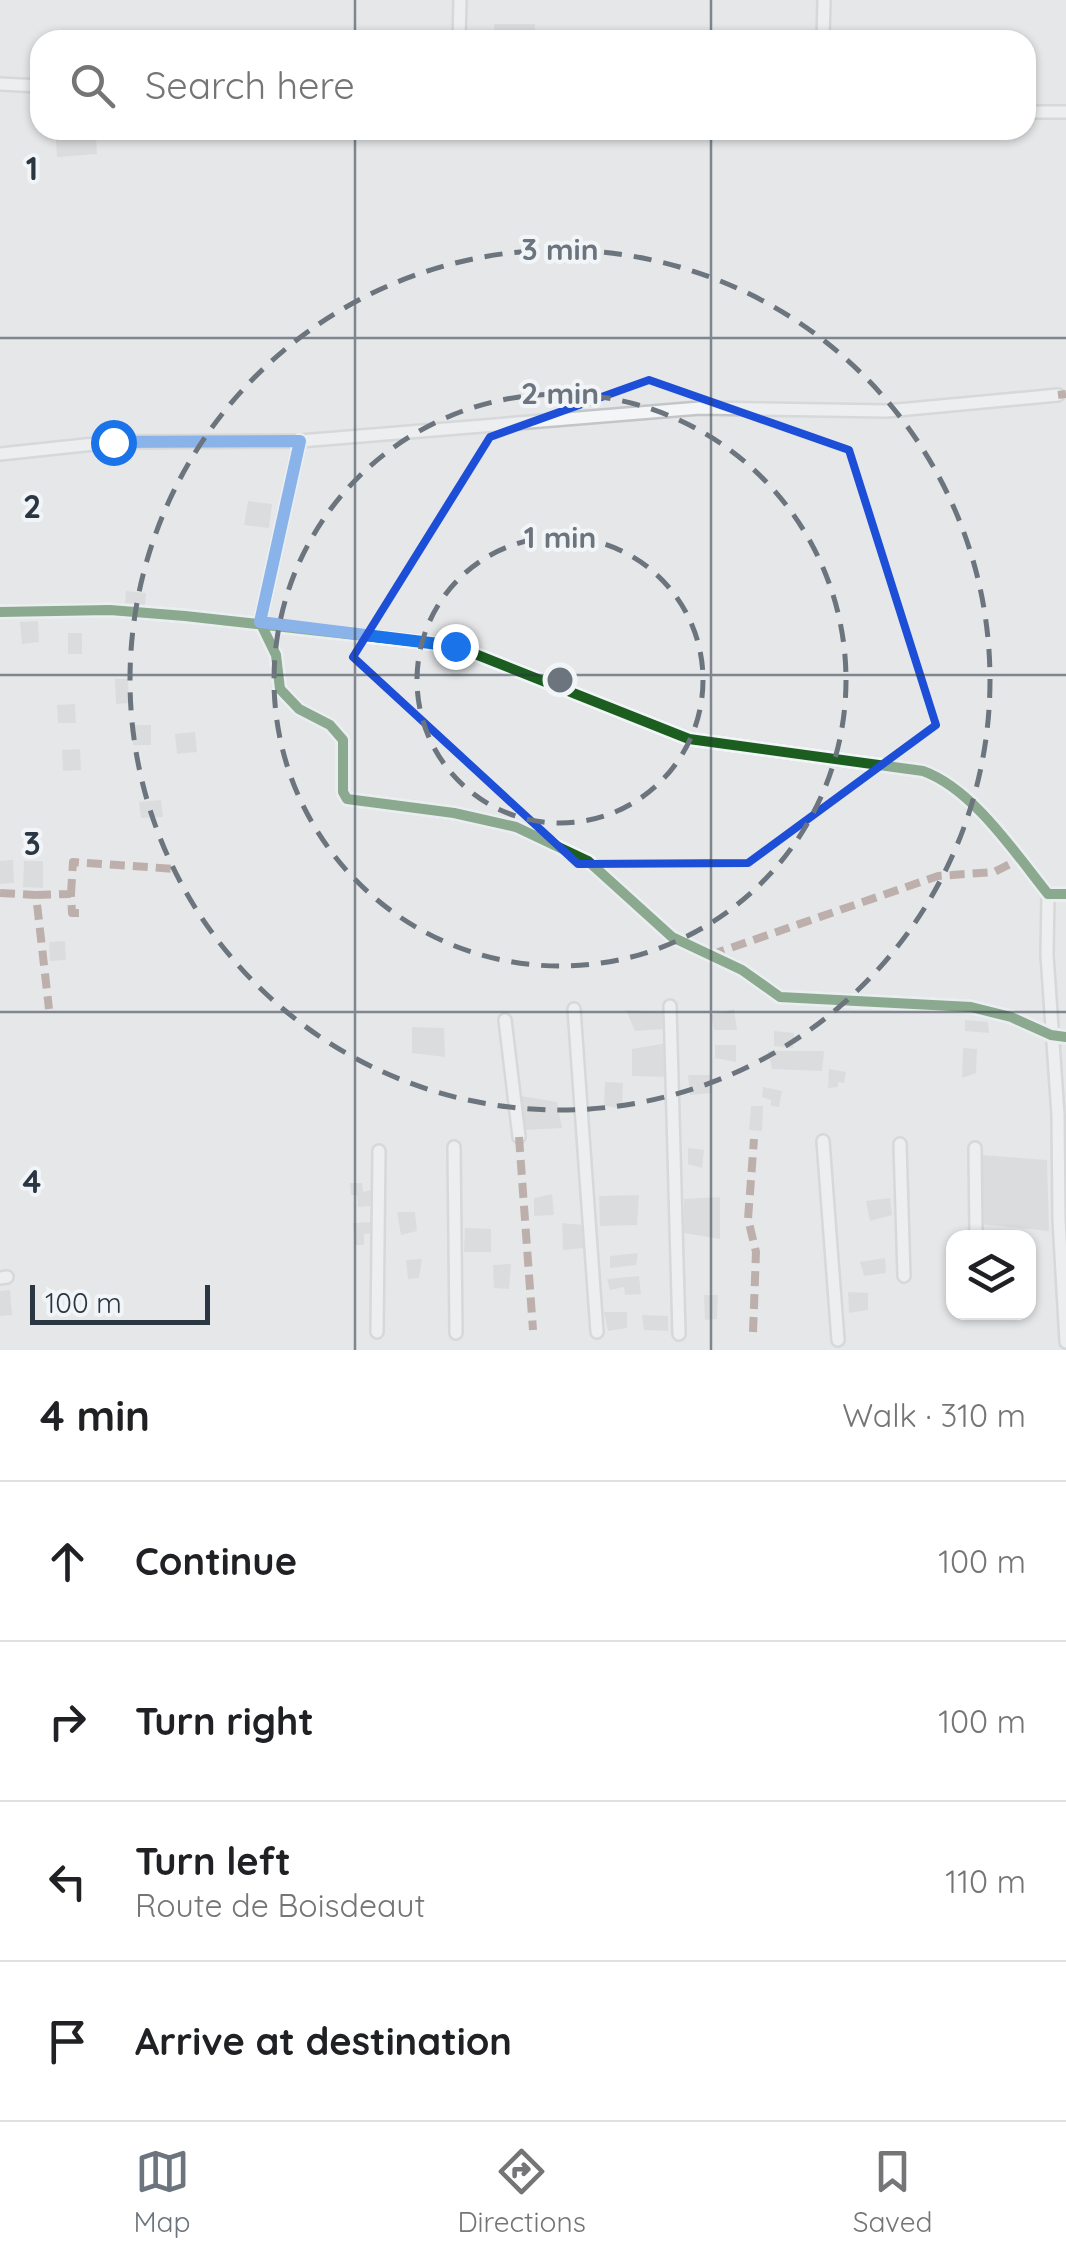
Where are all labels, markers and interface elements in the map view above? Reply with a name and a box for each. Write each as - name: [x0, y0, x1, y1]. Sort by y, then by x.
- search box: [30, 30, 1036, 140]
- icon: search: [65, 58, 120, 113]
- text: Search here: [145, 61, 355, 109]
- text: 1: [26, 148, 38, 188]
- text: 3 min: [521, 230, 599, 268]
- text: 2 min: [521, 374, 599, 412]
- route start: [91, 420, 137, 466]
- text: 2: [23, 486, 41, 526]
- text: 1 min: [524, 518, 596, 556]
- route end: [433, 624, 479, 670]
- centre of rings: [542, 662, 578, 698]
- text: 3: [23, 823, 41, 863]
- text: 4: [23, 1161, 42, 1201]
- map controls: [946, 1230, 1036, 1320]
- button: layers: [946, 1230, 1036, 1320]
- scale bar: [30, 1280, 210, 1324]
- text: 100 m: [45, 1285, 122, 1320]
- text: 4 min: [40, 1389, 150, 1442]
- text: Walk · 310 m: [842, 1395, 1026, 1435]
- icon: ahead: [40, 1534, 95, 1589]
- text: Continue: [135, 1537, 297, 1585]
- text: 100 m: [938, 1541, 1026, 1581]
- icon: right: [40, 1694, 95, 1749]
- text: Turn right: [135, 1697, 314, 1745]
- text: 100 m: [938, 1701, 1026, 1741]
- text: Turn left: [135, 1837, 291, 1885]
- icon: left: [40, 1854, 95, 1909]
- text: 110 m: [945, 1861, 1026, 1901]
- text: Route de Boisdeaut: [135, 1885, 425, 1925]
- icon: arrive: [40, 2014, 95, 2069]
- text: Arrive at destination: [135, 2017, 512, 2065]
- tab: Map: [133, 2144, 191, 2239]
- tab: Directions: [457, 2144, 586, 2239]
- tab: Saved: [853, 2144, 933, 2239]

